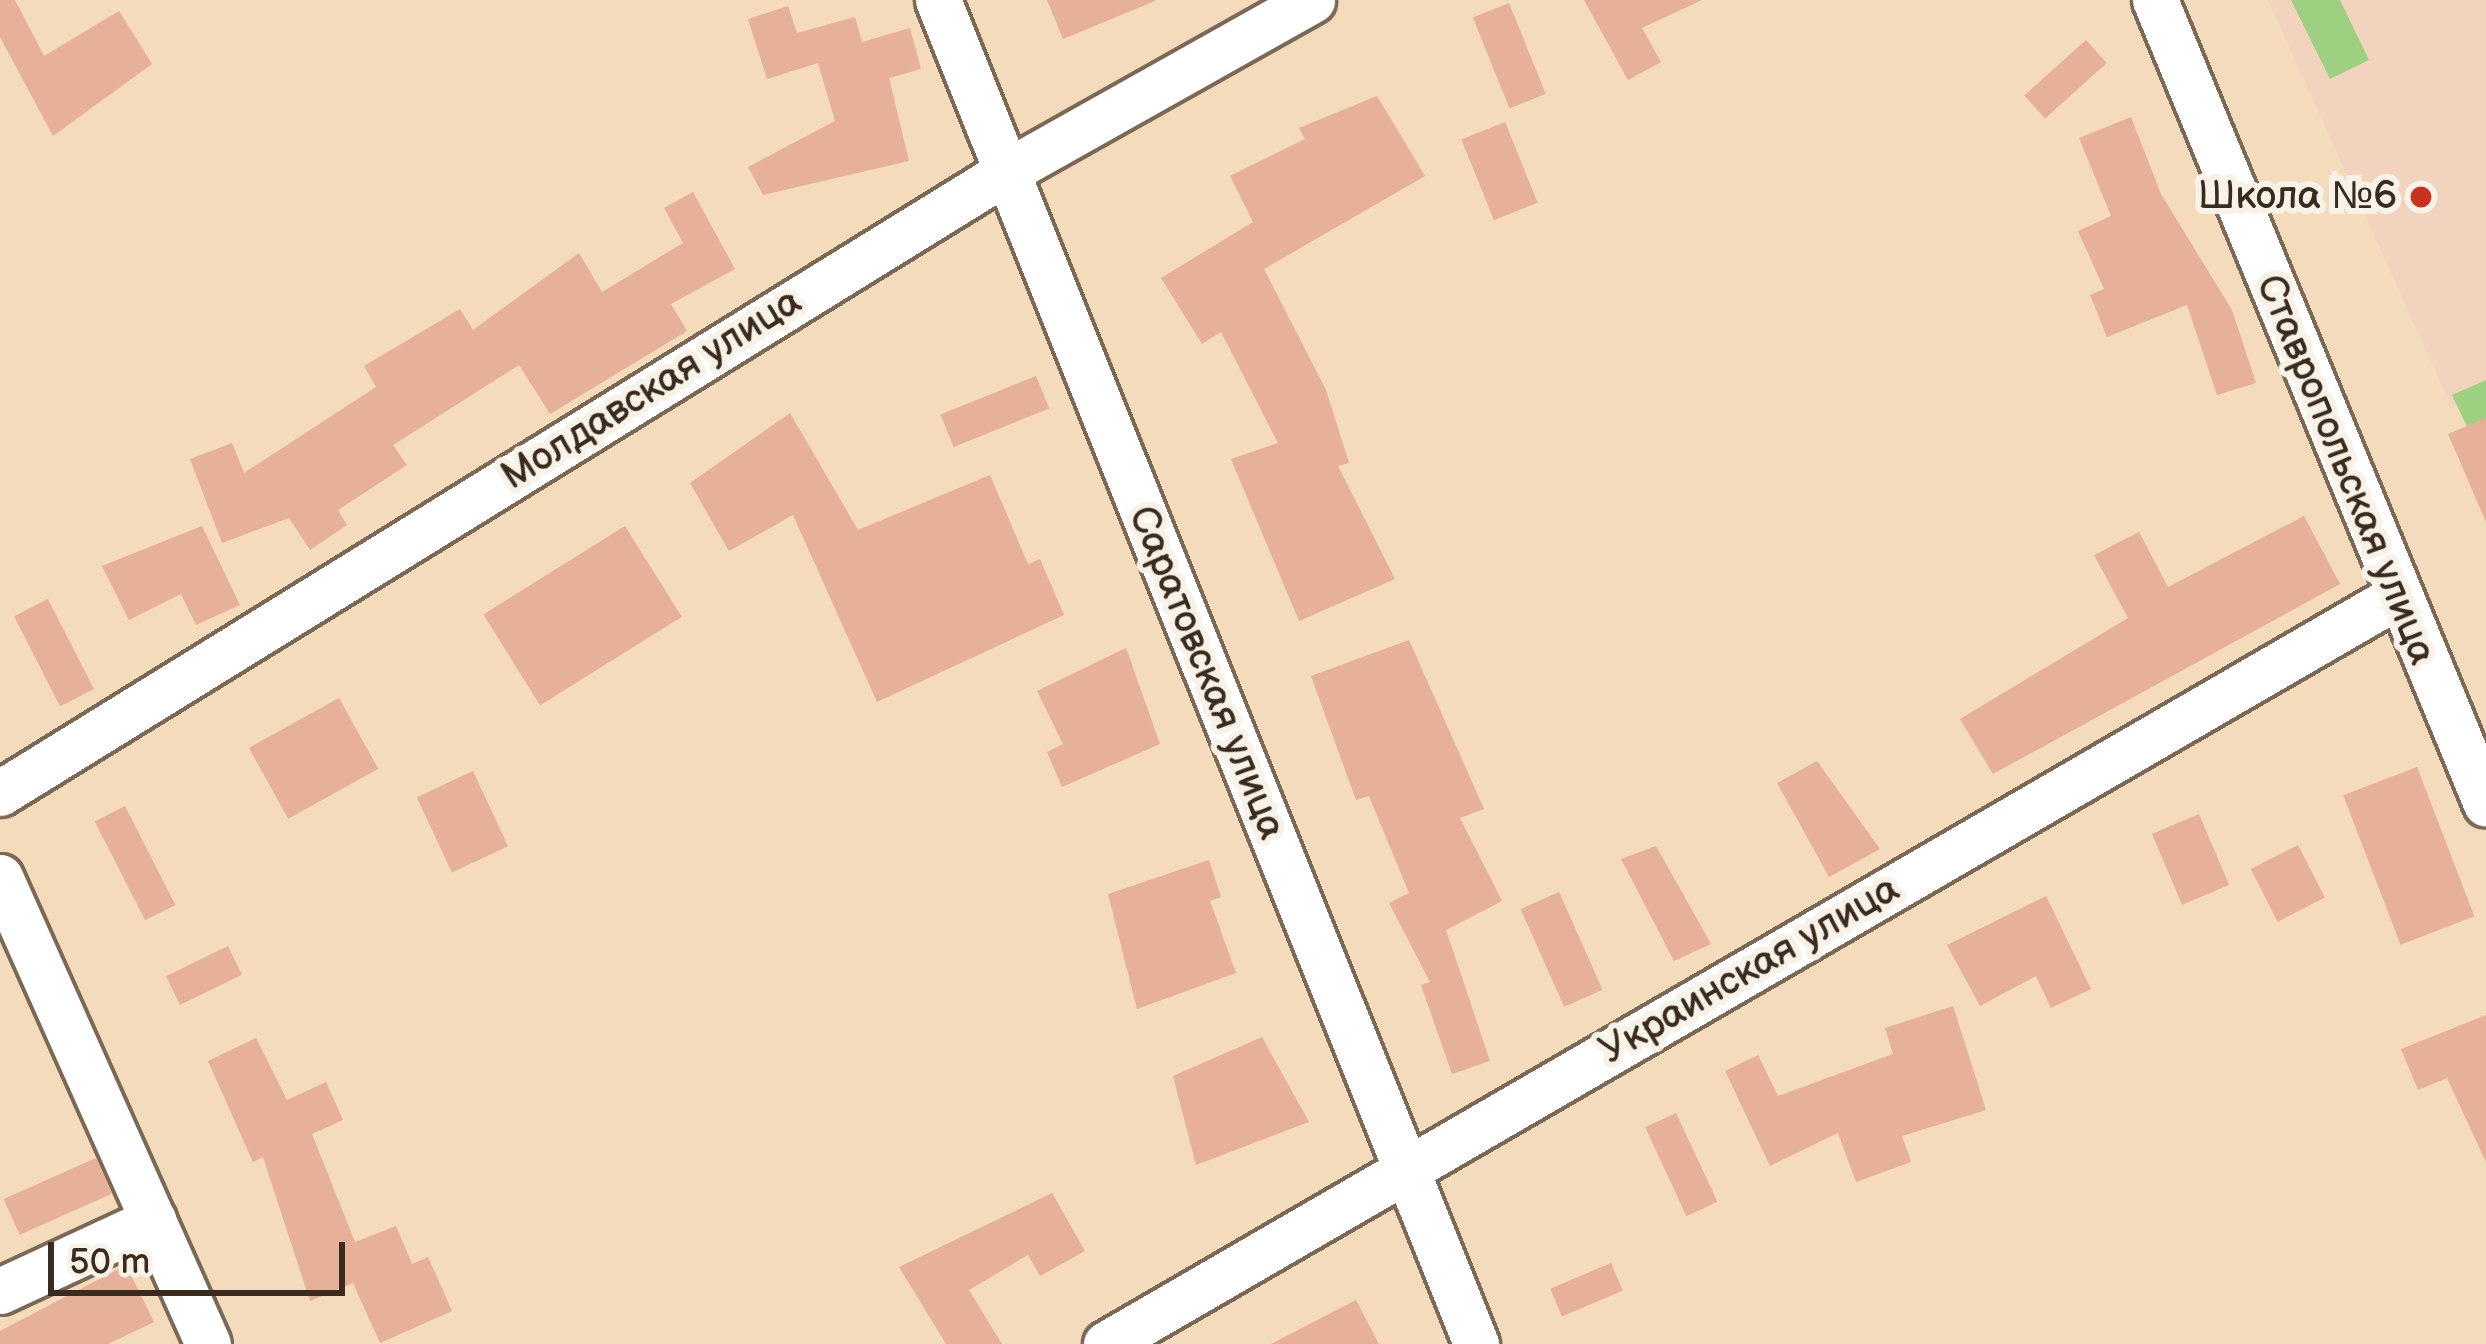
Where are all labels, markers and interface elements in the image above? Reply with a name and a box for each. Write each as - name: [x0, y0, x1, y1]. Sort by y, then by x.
- place label: Школа №6: [2198, 174, 2397, 220]
- marker: Школа №6: [2408, 184, 2434, 210]
- street label: Ставропольская улица: [2245, 268, 2445, 672]
- street label: Молдавская улица: [494, 279, 810, 501]
- street label: Саратовская улица: [1118, 500, 1294, 846]
- street label: Украинская улица: [1592, 866, 1908, 1076]
- scale bar: [54, 1218, 351, 1292]
- text: 50 m: [69, 1241, 150, 1284]

